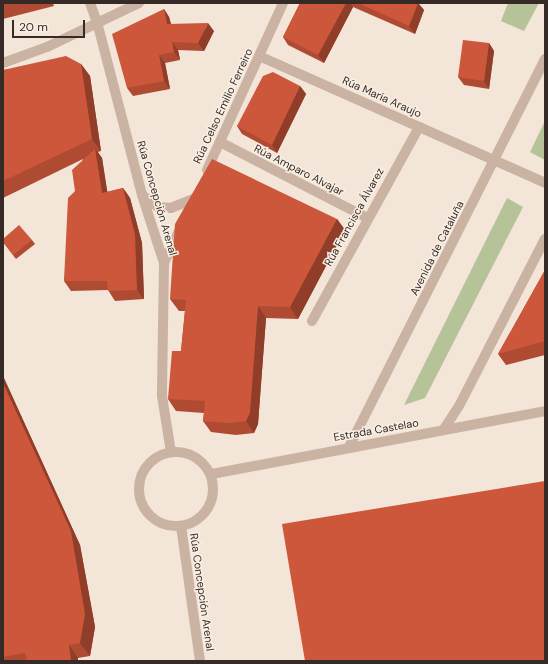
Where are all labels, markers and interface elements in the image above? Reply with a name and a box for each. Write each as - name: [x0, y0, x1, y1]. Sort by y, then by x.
- scale bar: [14, 12, 87, 38]
- text: 20 m: [19, 19, 48, 35]
- street label: Rúa Celso Emilio Ferreiro: [190, 46, 256, 166]
- street label: Rúa María Araujo: [340, 74, 424, 120]
- street label: Rúa Concepción Arenal: [134, 139, 180, 257]
- street label: Rúa Amparo Alvajar: [252, 142, 346, 198]
- street label: Rúa Francisca Álvarez: [322, 166, 386, 268]
- street label: Avenida de Cataluña: [407, 198, 467, 298]
- street label: Estrada Castelao: [332, 416, 420, 444]
- street label: Rúa Concepción Arenal: [187, 532, 217, 652]

